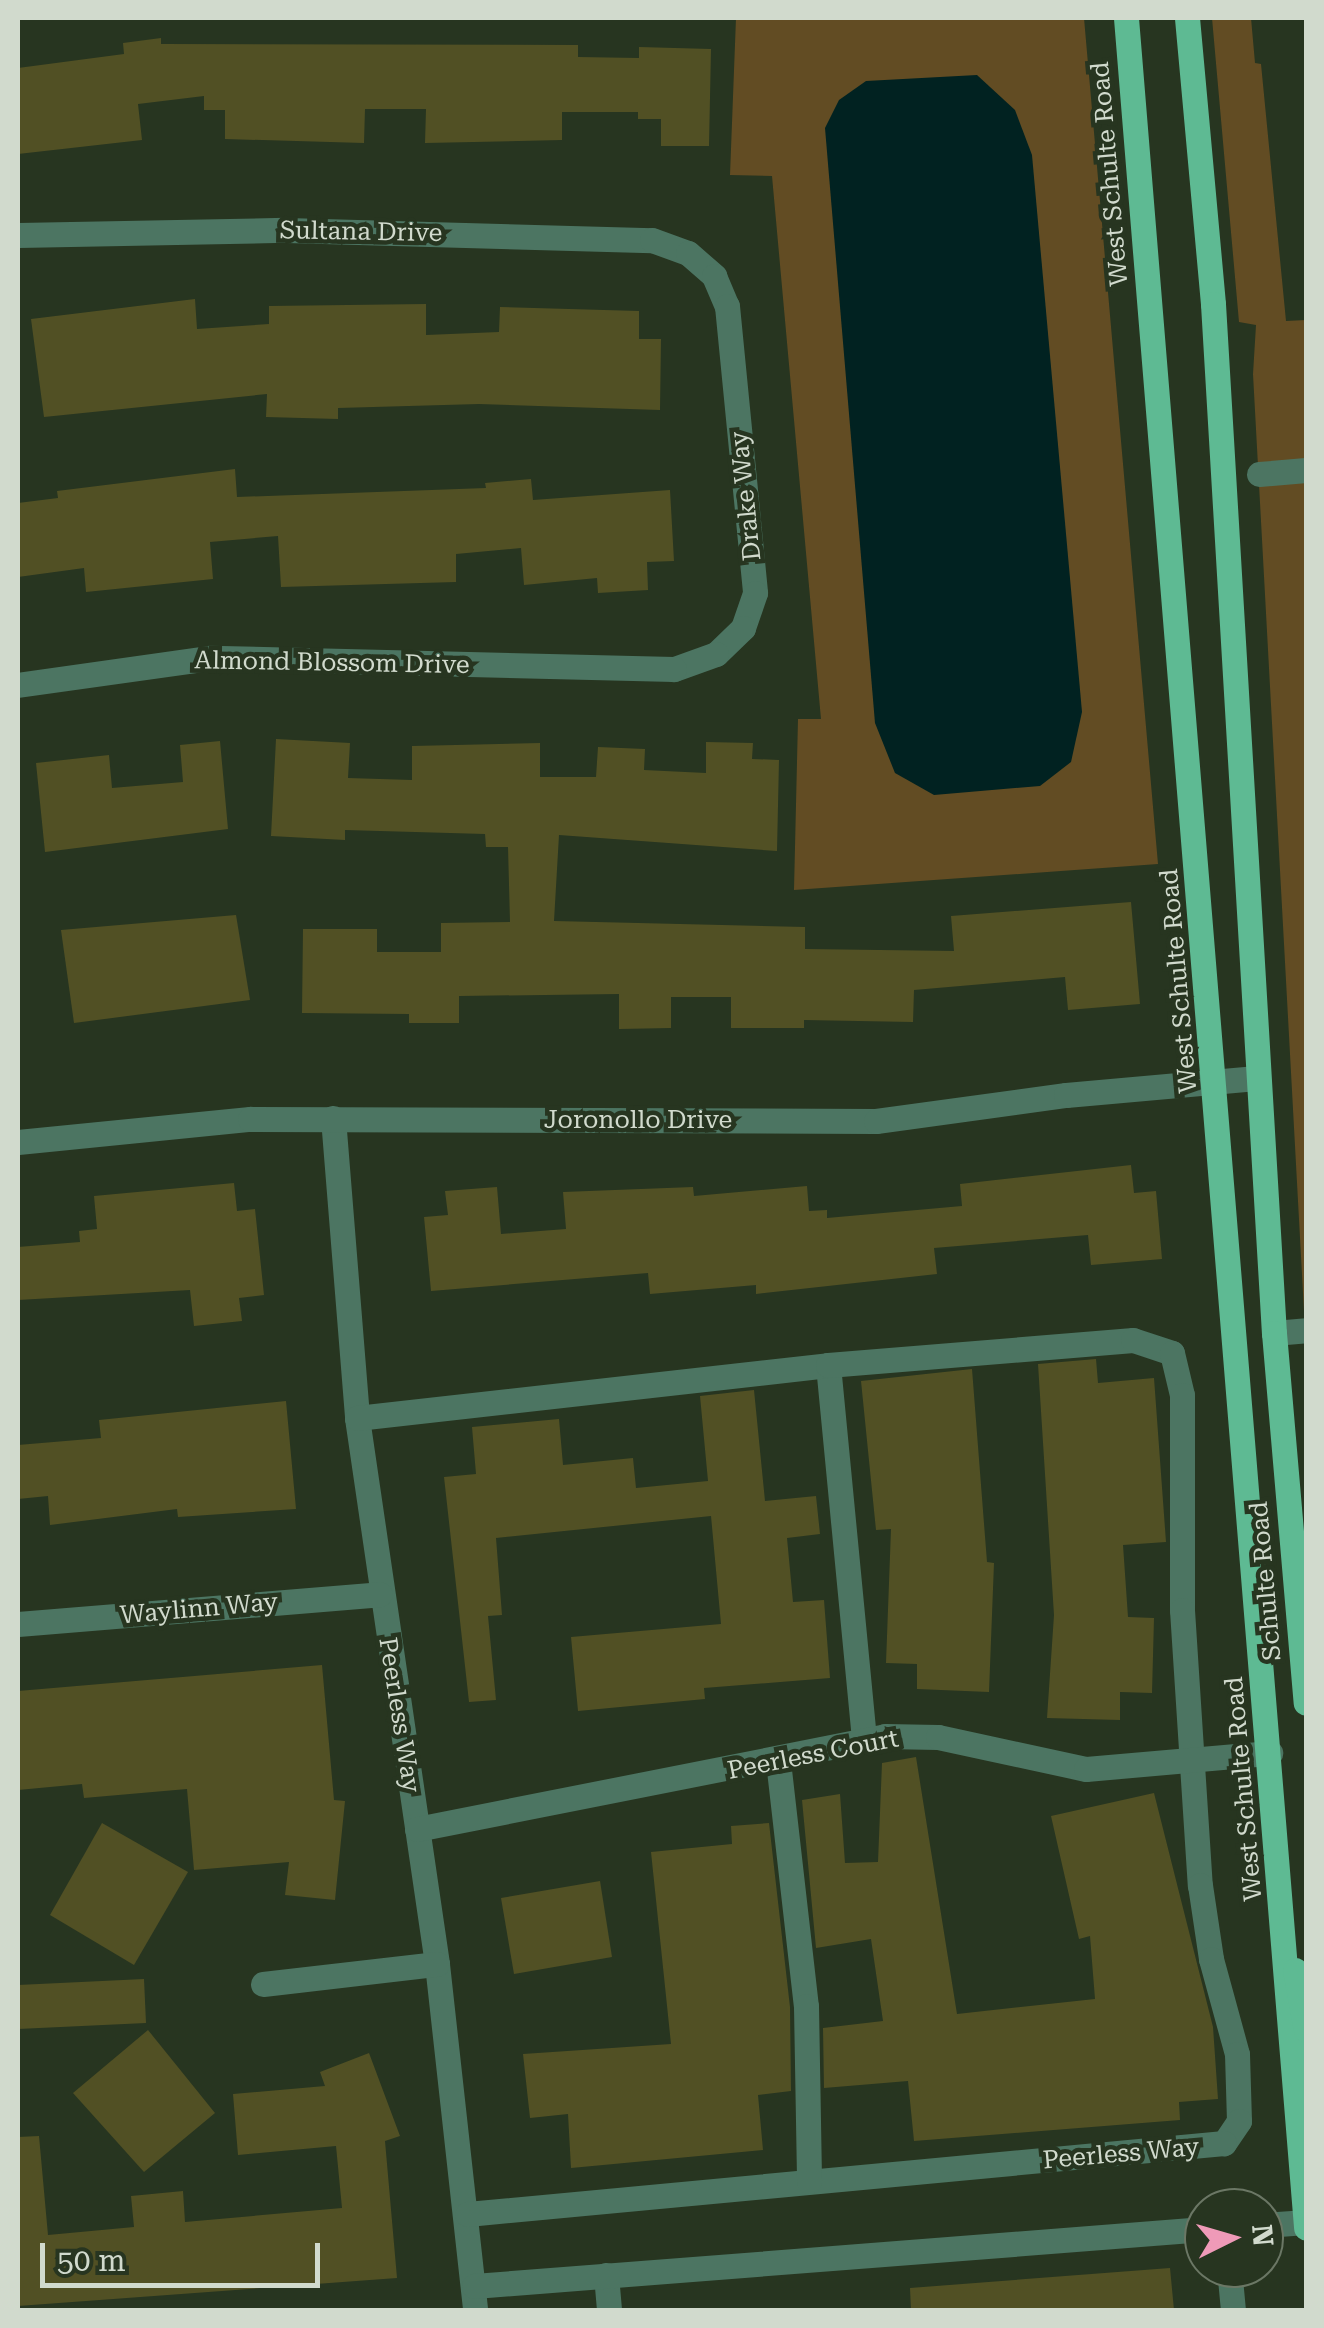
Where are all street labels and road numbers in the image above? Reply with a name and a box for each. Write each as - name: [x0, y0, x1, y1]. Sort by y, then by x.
- street label: West Schulte Road: [1085, 60, 1135, 288]
- street label: Sultana Drive: [279, 216, 443, 248]
- street label: Drake Way: [724, 430, 768, 562]
- street label: Almond Blossom Drive: [194, 646, 470, 680]
- street label: West Schulte Road: [1154, 867, 1204, 1095]
- street label: Joronollo Drive: [544, 1105, 732, 1135]
- street label: Schulte Road: [1244, 1500, 1288, 1662]
- street label: Waylinn Way: [119, 1587, 279, 1631]
- street label: Peerless Way: [372, 1635, 426, 1795]
- street label: West Schulte Road: [1219, 1675, 1269, 1903]
- street label: Peerless Court: [725, 1724, 901, 1786]
- street label: Peerless Way: [1042, 2132, 1200, 2176]

